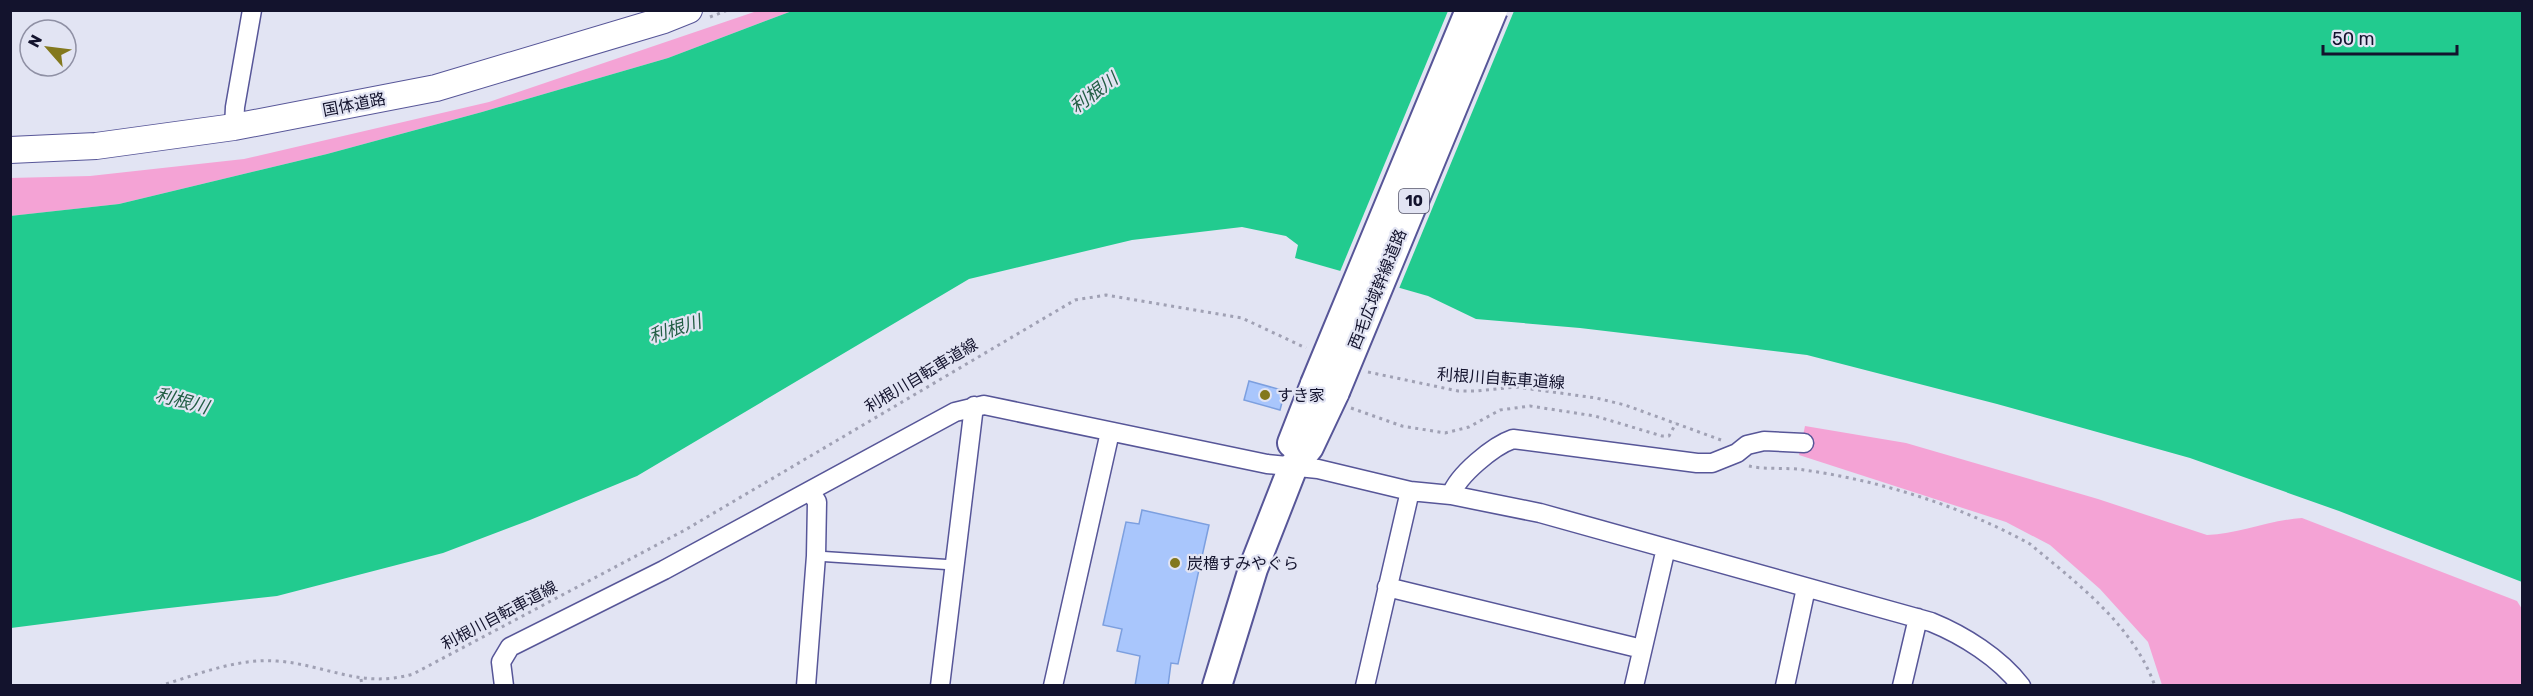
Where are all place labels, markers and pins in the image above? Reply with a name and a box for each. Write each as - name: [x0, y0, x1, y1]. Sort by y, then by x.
- place label: すき家: [1277, 386, 1325, 405]
- marker: すき家: [1258, 388, 1272, 402]
- place label: 炭櫓すみやぐら: [1187, 554, 1299, 573]
- marker: 炭櫓すみやぐら: [1168, 556, 1182, 570]

